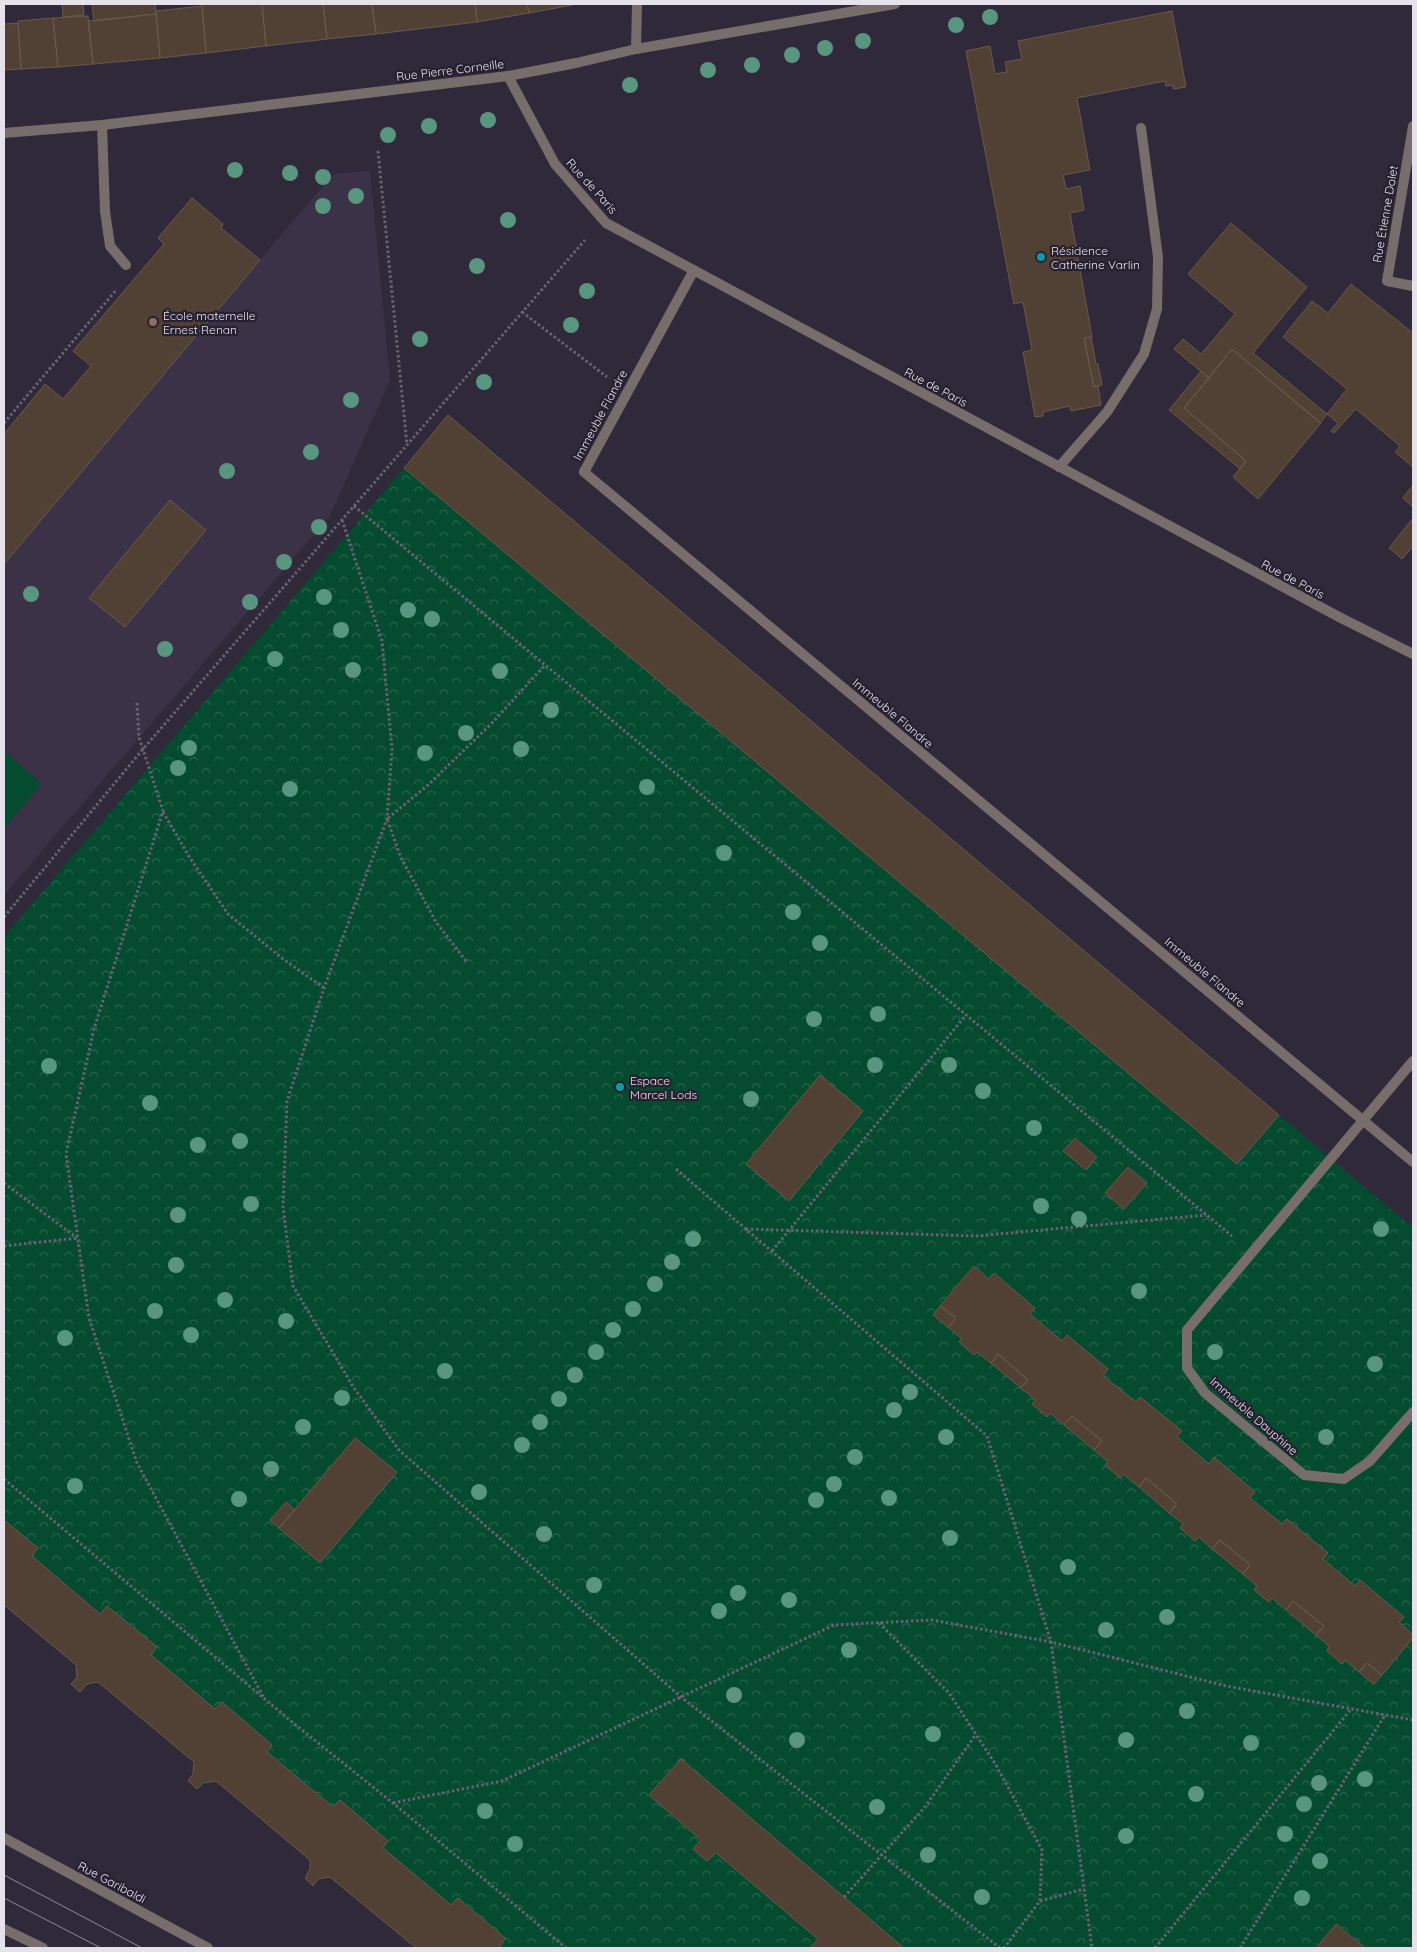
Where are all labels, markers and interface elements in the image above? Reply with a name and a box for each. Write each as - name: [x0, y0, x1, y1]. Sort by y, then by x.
- street label: Rue Pierre Corneille: [395, 56, 505, 84]
- street label: Rue de Paris: [563, 155, 621, 217]
- street label: Rue Étienne Dolet: [1369, 164, 1401, 264]
- place label: Résidence Catherine Varlin: [1051, 243, 1140, 272]
- marker: Résidence Catherine Varlin: [1035, 251, 1047, 263]
- place label: École maternelle Ernest Renan: [163, 308, 256, 337]
- marker: École maternelle Ernest Renan: [147, 316, 159, 328]
- street label: Rue de Paris: [902, 364, 970, 410]
- street label: Immeuble Flandre: [570, 367, 630, 463]
- street label: Rue de Paris: [1259, 556, 1327, 602]
- street label: Immeuble Flandre: [850, 675, 937, 751]
- street label: Immeuble Flandre: [1162, 934, 1249, 1010]
- place label: Espace Marcel Lods: [630, 1073, 697, 1102]
- marker: Espace Marcel Lods: [614, 1081, 626, 1093]
- street label: Immeuble Dauphine: [1207, 1374, 1301, 1458]
- street label: Rue Garibaldi: [75, 1858, 149, 1906]

